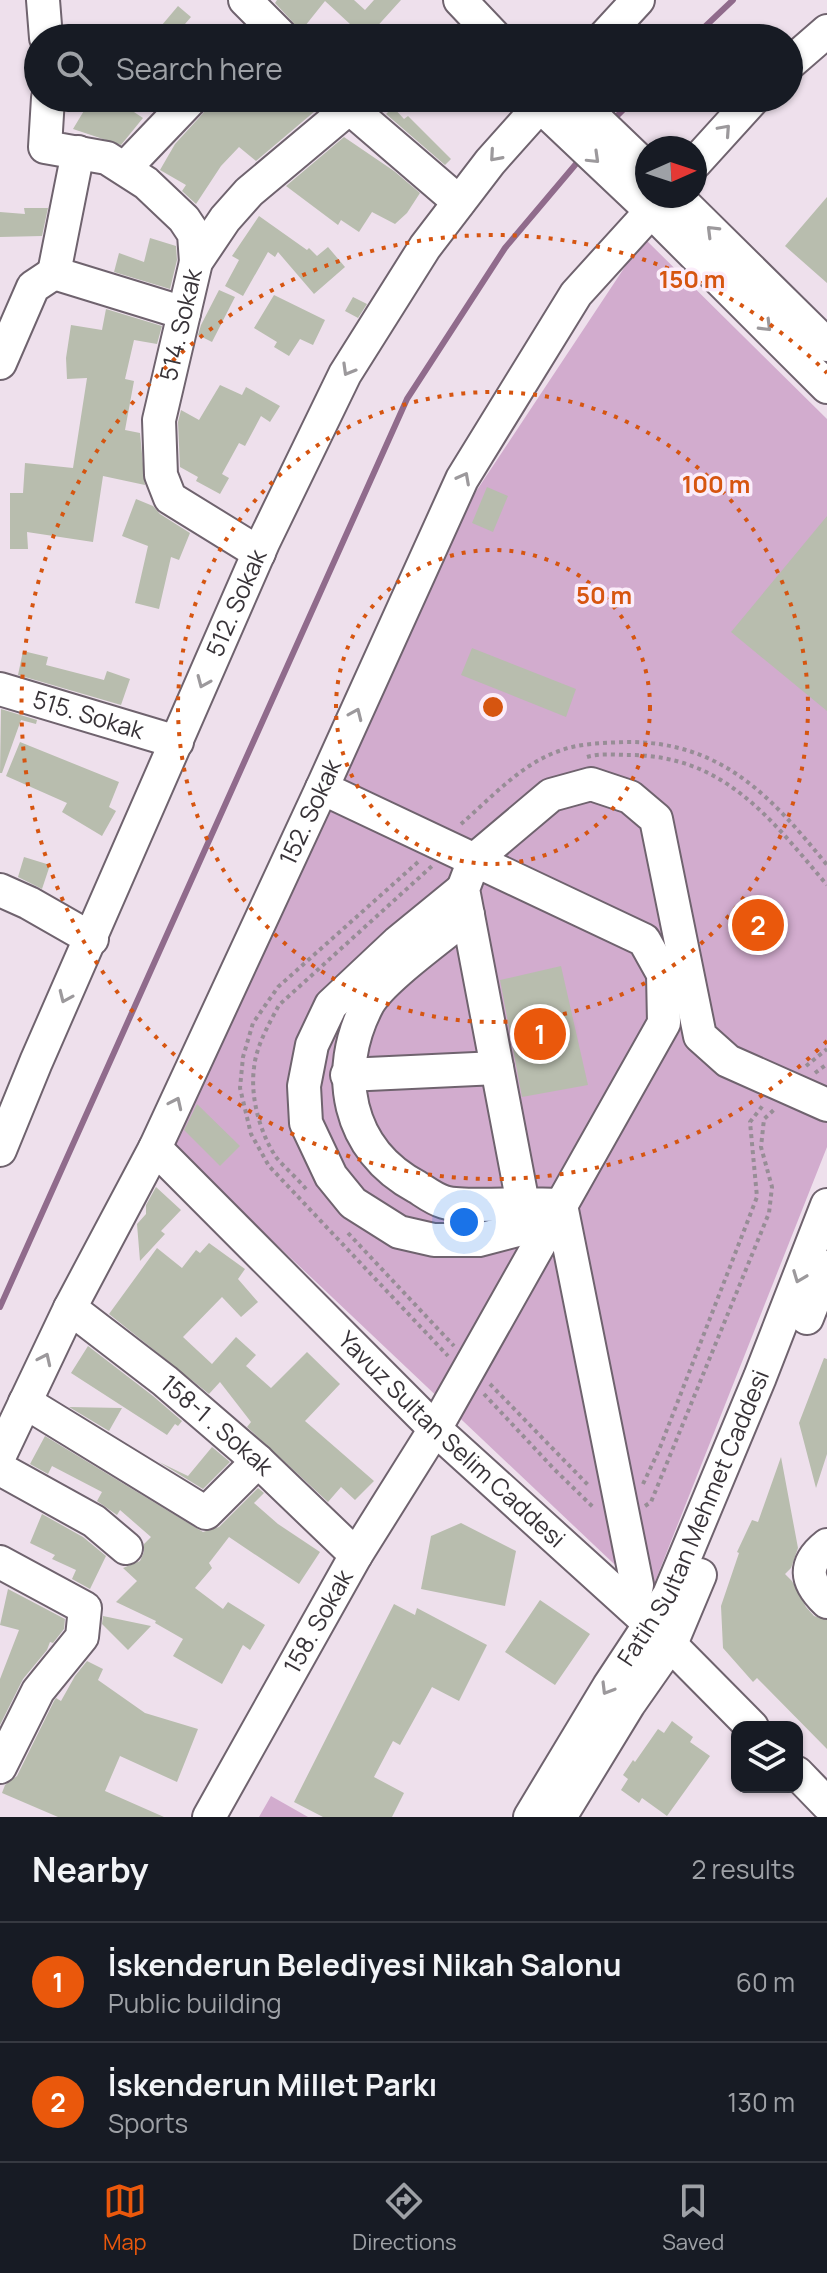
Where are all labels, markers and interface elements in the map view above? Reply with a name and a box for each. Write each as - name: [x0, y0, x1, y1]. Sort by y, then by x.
- search box: [24, 24, 803, 112]
- icon: search: [52, 46, 96, 90]
- text: Search here: [116, 48, 283, 89]
- one-way arrow: [715, 125, 729, 140]
- north arrow: [635, 136, 707, 208]
- one-way arrow: [490, 147, 505, 161]
- one-way arrow: [585, 148, 600, 162]
- one-way arrow: [707, 226, 721, 240]
- text: 150 m: [659, 262, 725, 295]
- street label: 514. Sokak: [151, 264, 209, 384]
- one-way arrow: [756, 317, 771, 331]
- one-way arrow: [342, 361, 358, 376]
- text: 100 m: [682, 467, 750, 500]
- one-way arrow: [454, 472, 469, 486]
- street label: 512. Sokak: [197, 543, 274, 661]
- text: 50 m: [576, 578, 632, 611]
- one-way arrow: [196, 673, 212, 688]
- street label: 515. Sokak: [29, 682, 149, 746]
- centre of rings: [479, 693, 507, 721]
- one-way arrow: [346, 708, 362, 723]
- street label: 152. Sokak: [271, 752, 348, 870]
- pin: 2: [732, 895, 784, 955]
- one-way arrow: [59, 989, 75, 1003]
- pin: 1: [514, 1004, 566, 1064]
- one-way arrow: [166, 1097, 182, 1111]
- your location: [444, 1202, 484, 1242]
- one-way arrow: [792, 1269, 809, 1283]
- street label: Yavuz Sultan Selim Caddesi: [332, 1323, 573, 1554]
- one-way arrow: [35, 1353, 51, 1368]
- street label: Fatih Sultan Mehmet Caddesi: [609, 1365, 776, 1672]
- street label: 158-1 . Sokak: [154, 1367, 282, 1483]
- street label: 158. Sokak: [275, 1562, 360, 1679]
- one-way arrow: [601, 1680, 617, 1695]
- map controls: [731, 1721, 803, 1793]
- button: layers: [731, 1721, 803, 1793]
- text: Nearby: [32, 1846, 148, 1892]
- text: 2 results: [691, 1851, 795, 1887]
- text: İskenderun Belediyesi Nikah Salonu: [108, 1944, 622, 1985]
- text: 1: [52, 1964, 64, 2000]
- text: 60 m: [736, 1964, 795, 2000]
- text: Public building: [108, 1985, 282, 2021]
- text: İskenderun Millet Parkı: [108, 2064, 437, 2105]
- text: 2: [50, 2084, 66, 2120]
- text: 130 m: [727, 2084, 795, 2120]
- text: Sports: [108, 2105, 188, 2141]
- tab: Map: [103, 2179, 147, 2257]
- tab: Directions: [352, 2179, 457, 2257]
- tab: Saved: [662, 2179, 724, 2257]

